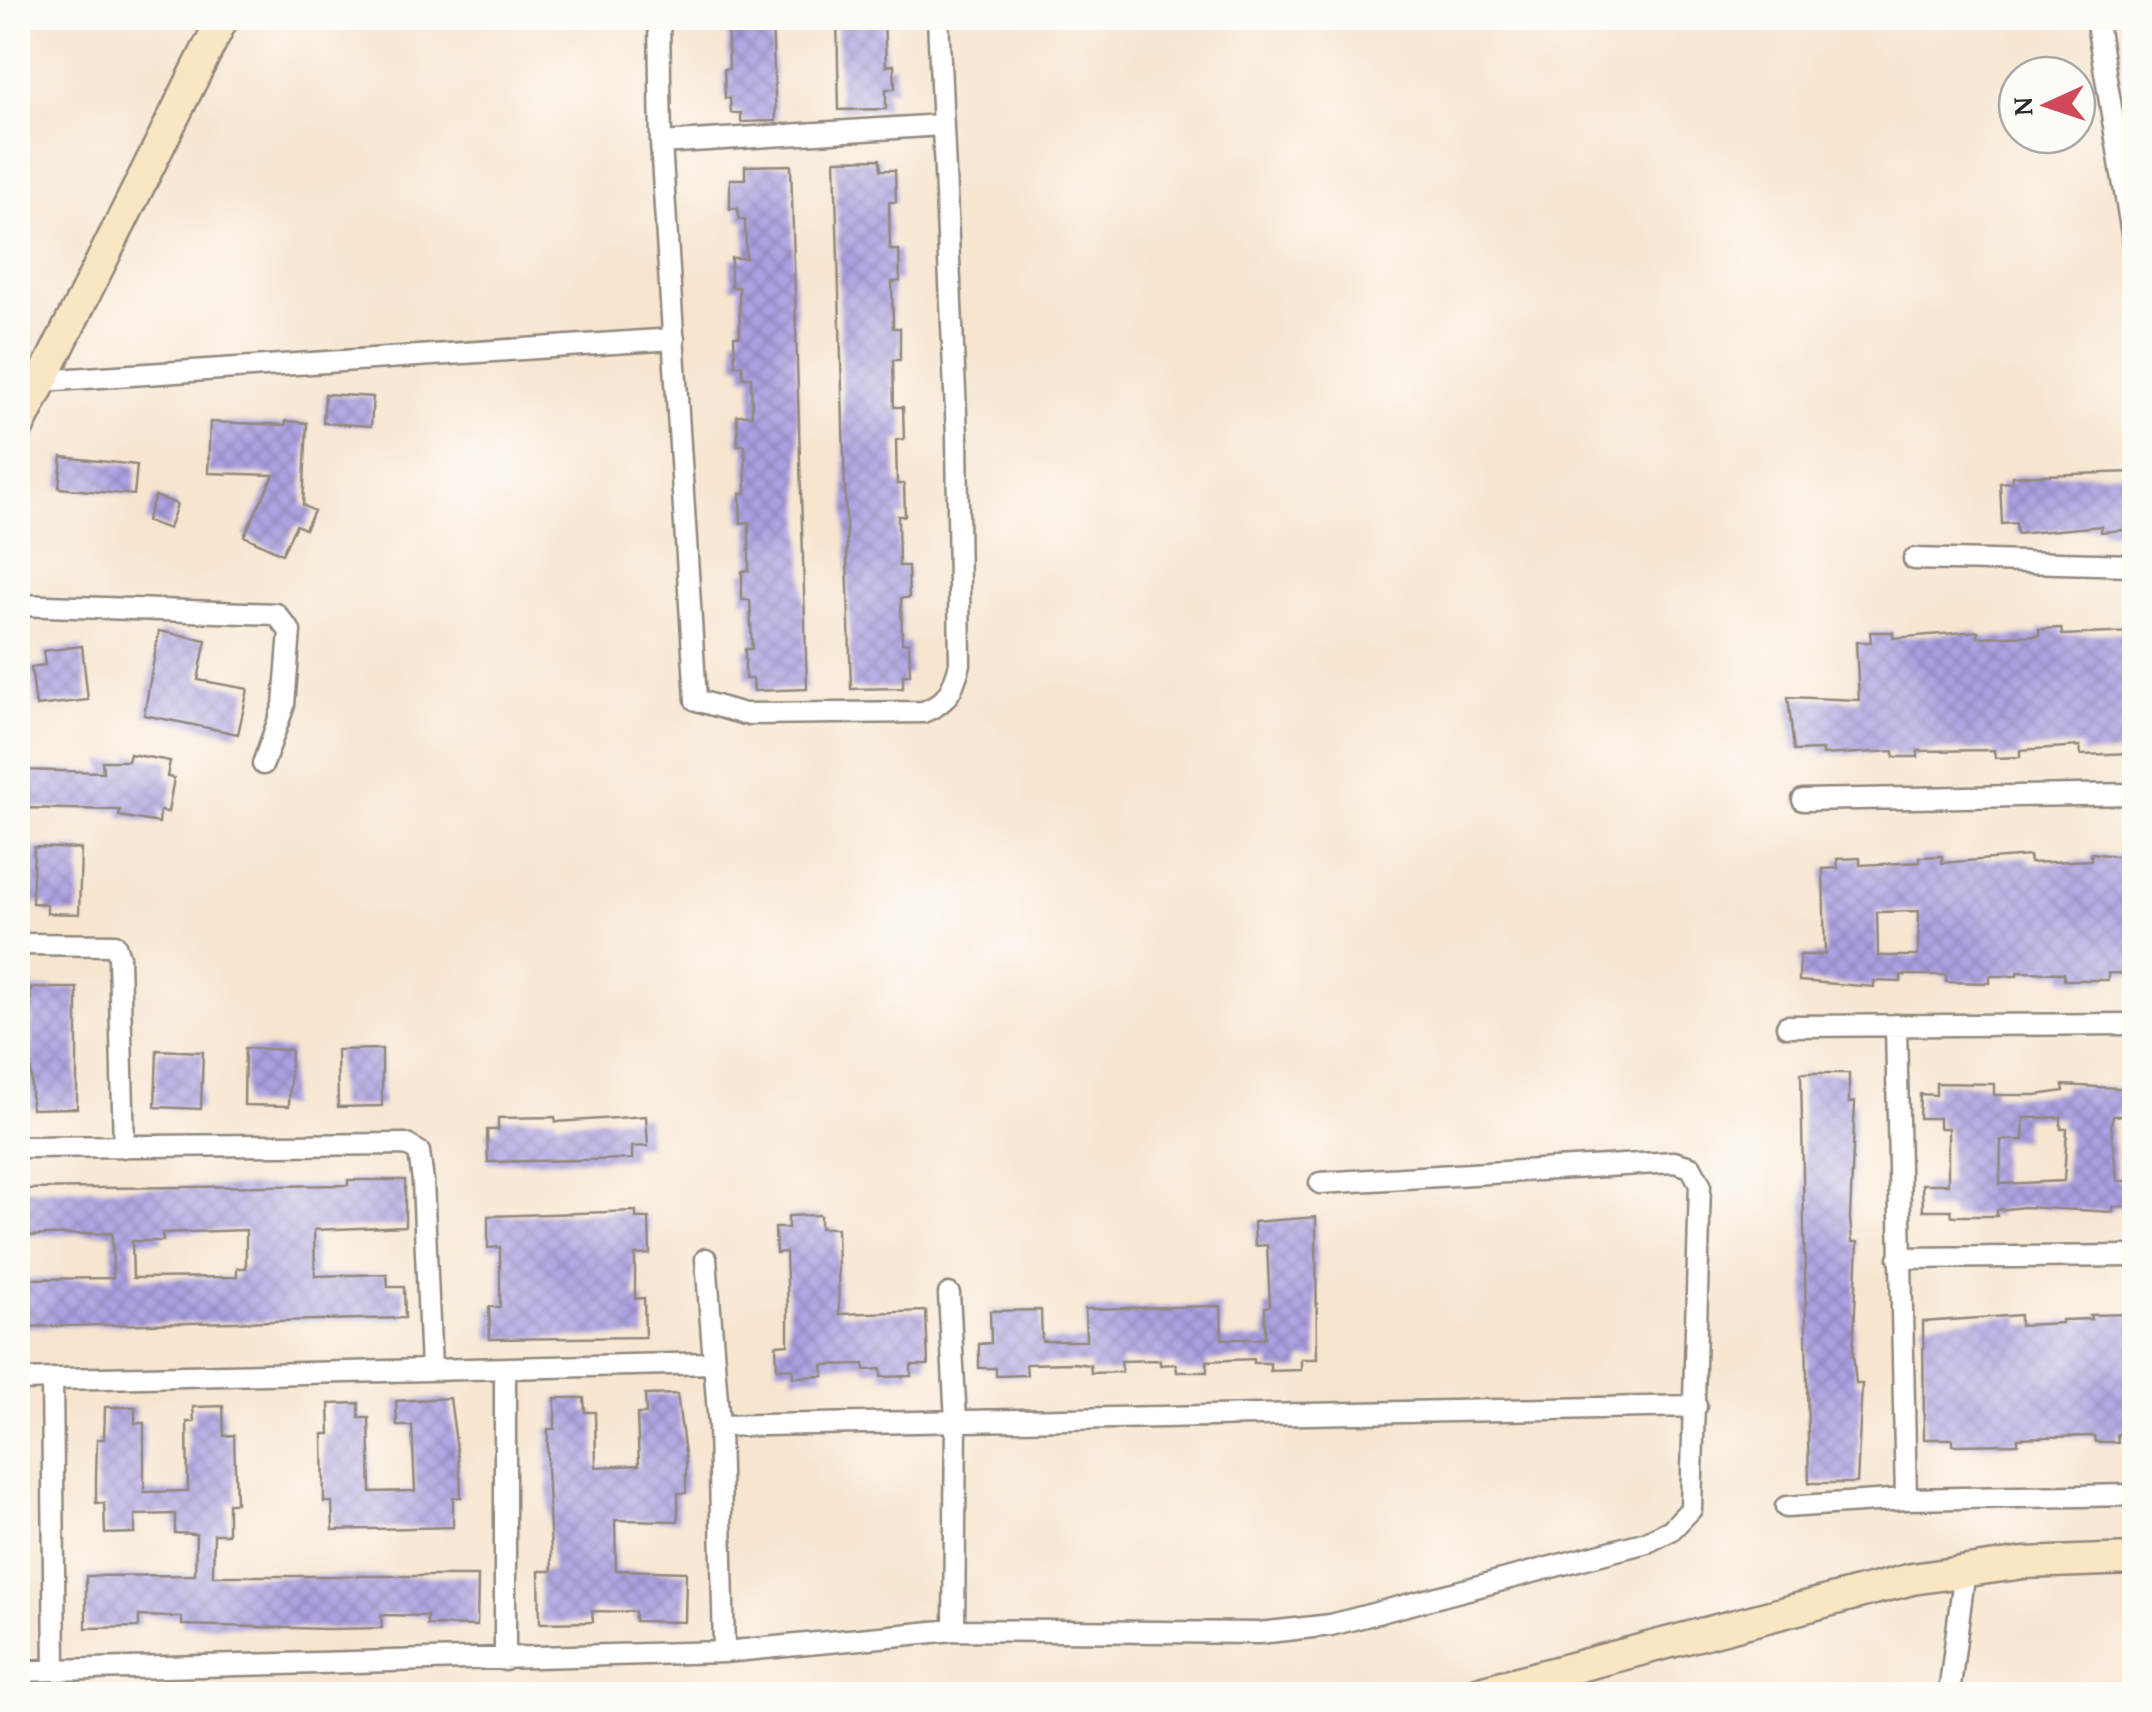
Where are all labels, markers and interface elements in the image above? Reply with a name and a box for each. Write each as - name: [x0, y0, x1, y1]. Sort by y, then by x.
- north arrow: [1997, 55, 2097, 155]
- text: N: [2001, 96, 2042, 117]

